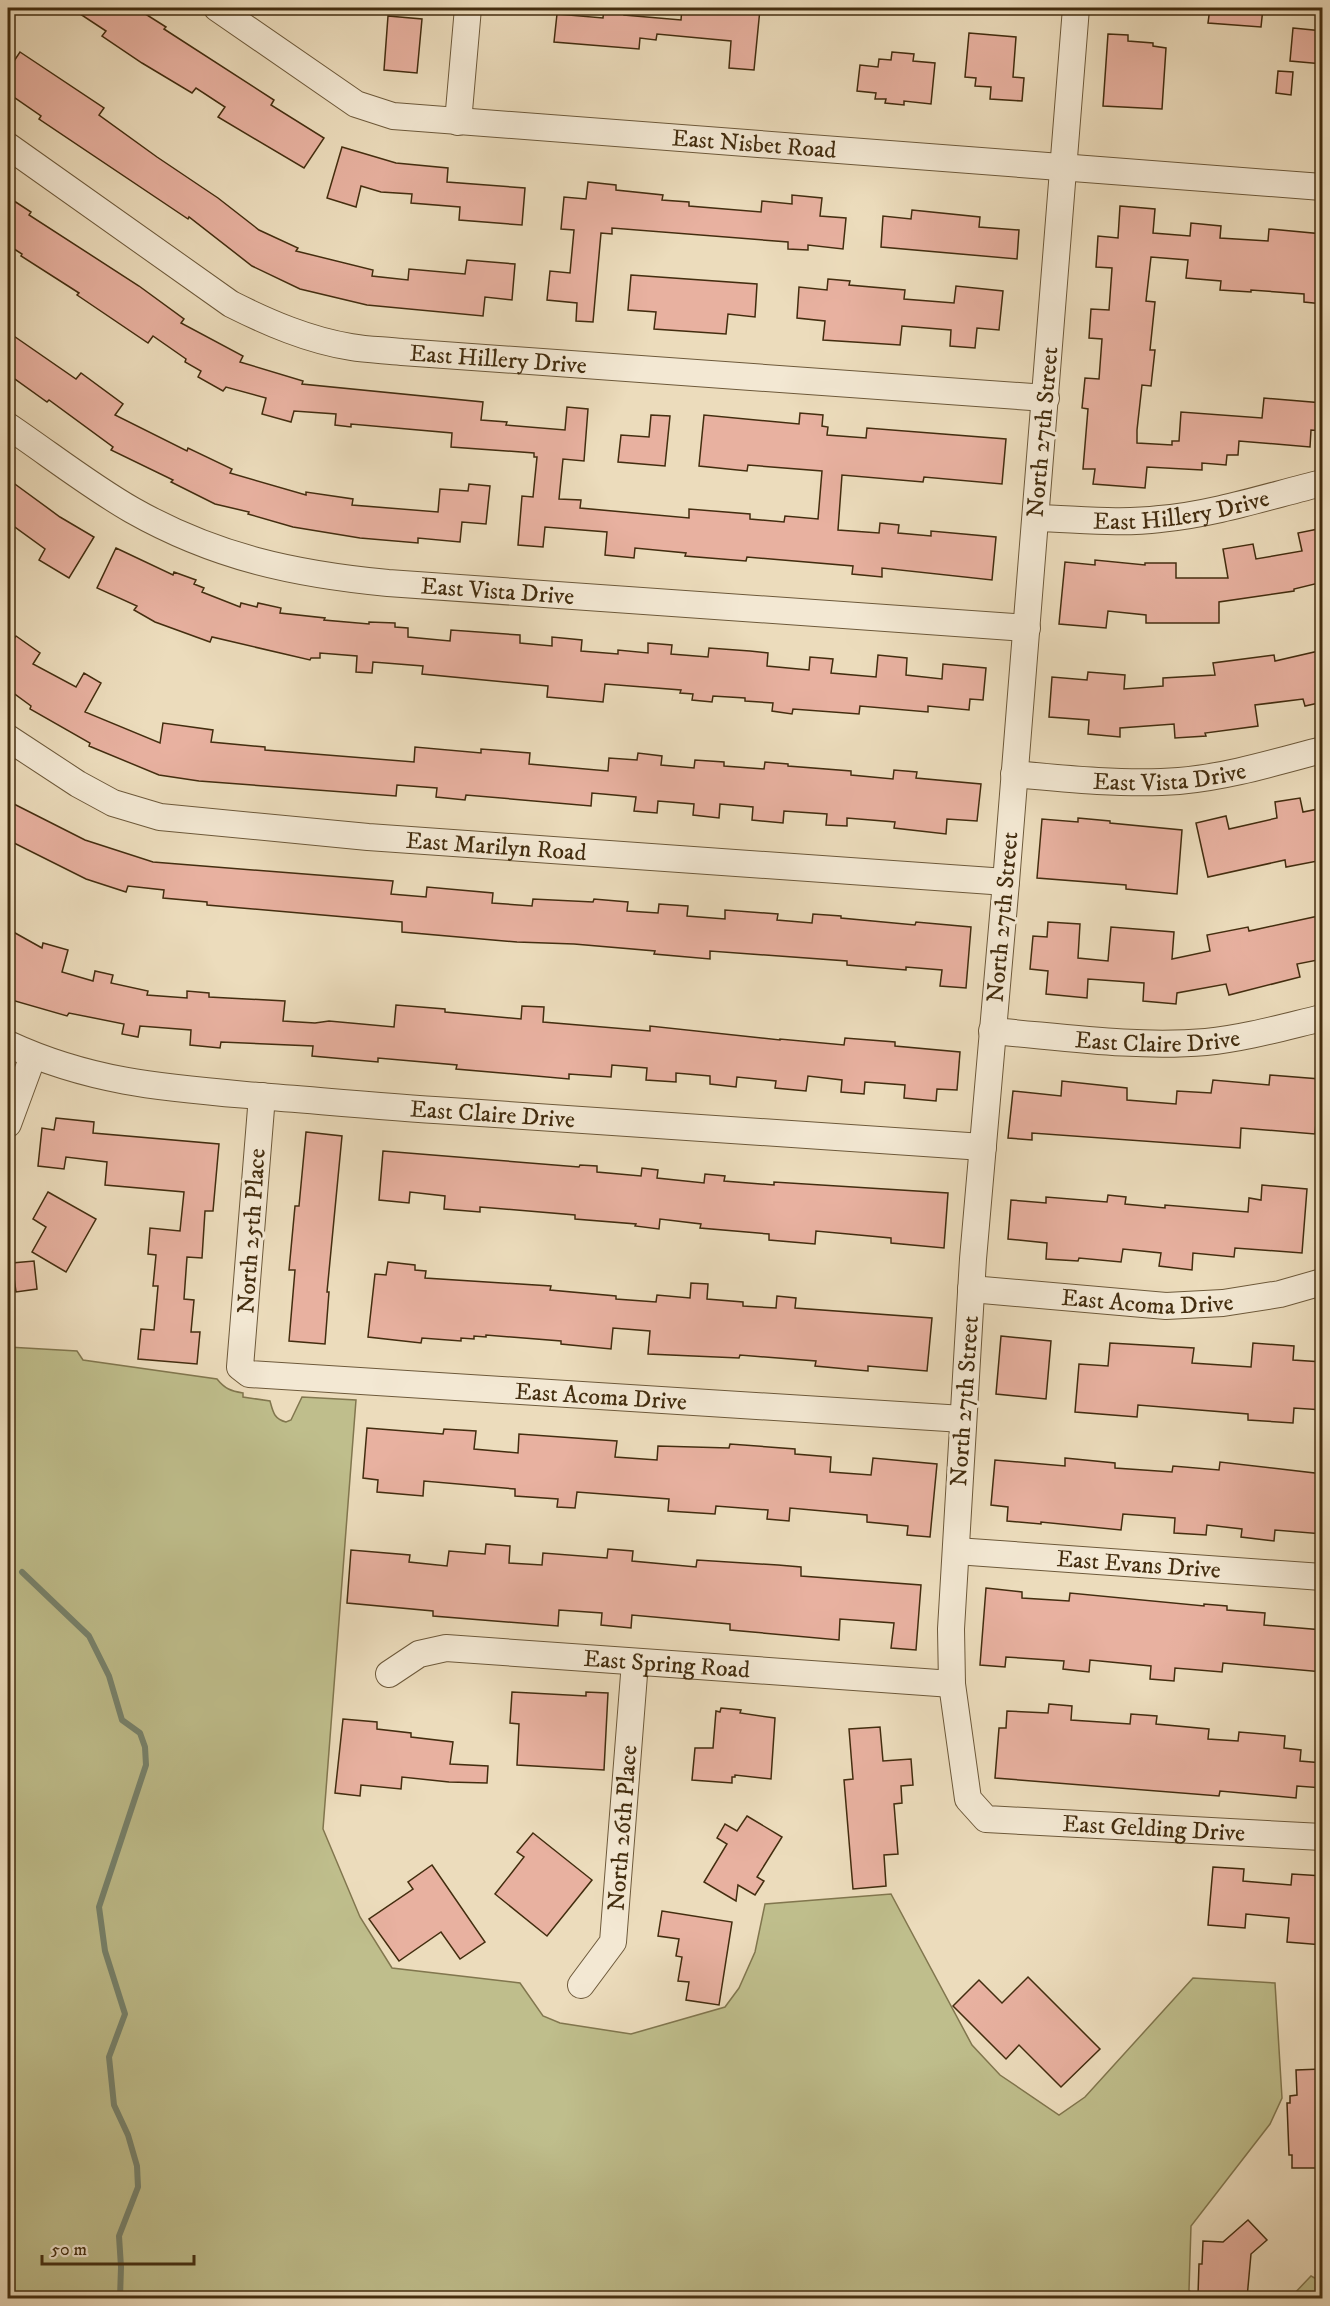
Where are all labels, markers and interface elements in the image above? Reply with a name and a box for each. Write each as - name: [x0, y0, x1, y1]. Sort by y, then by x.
- street label: East Nisbet Road: [671, 123, 838, 166]
- street label: East Hillery Drive: [408, 339, 588, 381]
- street label: North 27th Street: [1021, 345, 1065, 519]
- street label: East Hillery Drive: [1093, 484, 1273, 537]
- street label: East Vista Drive: [420, 571, 575, 612]
- street label: East Vista Drive: [1092, 756, 1249, 798]
- street label: East Marilyn Road: [405, 826, 587, 868]
- street label: North 27th Street: [981, 830, 1025, 1004]
- street label: East Claire Drive: [1074, 1023, 1242, 1060]
- street label: East Claire Drive: [409, 1094, 576, 1136]
- street label: North 25th Place: [231, 1147, 273, 1315]
- street label: East Acoma Drive: [1060, 1283, 1236, 1322]
- street label: North 27th Street: [944, 1314, 986, 1488]
- street label: East Acoma Drive: [514, 1377, 688, 1418]
- street label: East Evans Drive: [1055, 1544, 1222, 1586]
- street label: East Spring Road: [582, 1644, 751, 1686]
- street label: North 26th Place: [601, 1744, 644, 1912]
- street label: East Gelding Drive: [1062, 1809, 1246, 1849]
- scale bar: [42, 2228, 194, 2266]
- text: 50 m: [51, 2239, 87, 2261]

